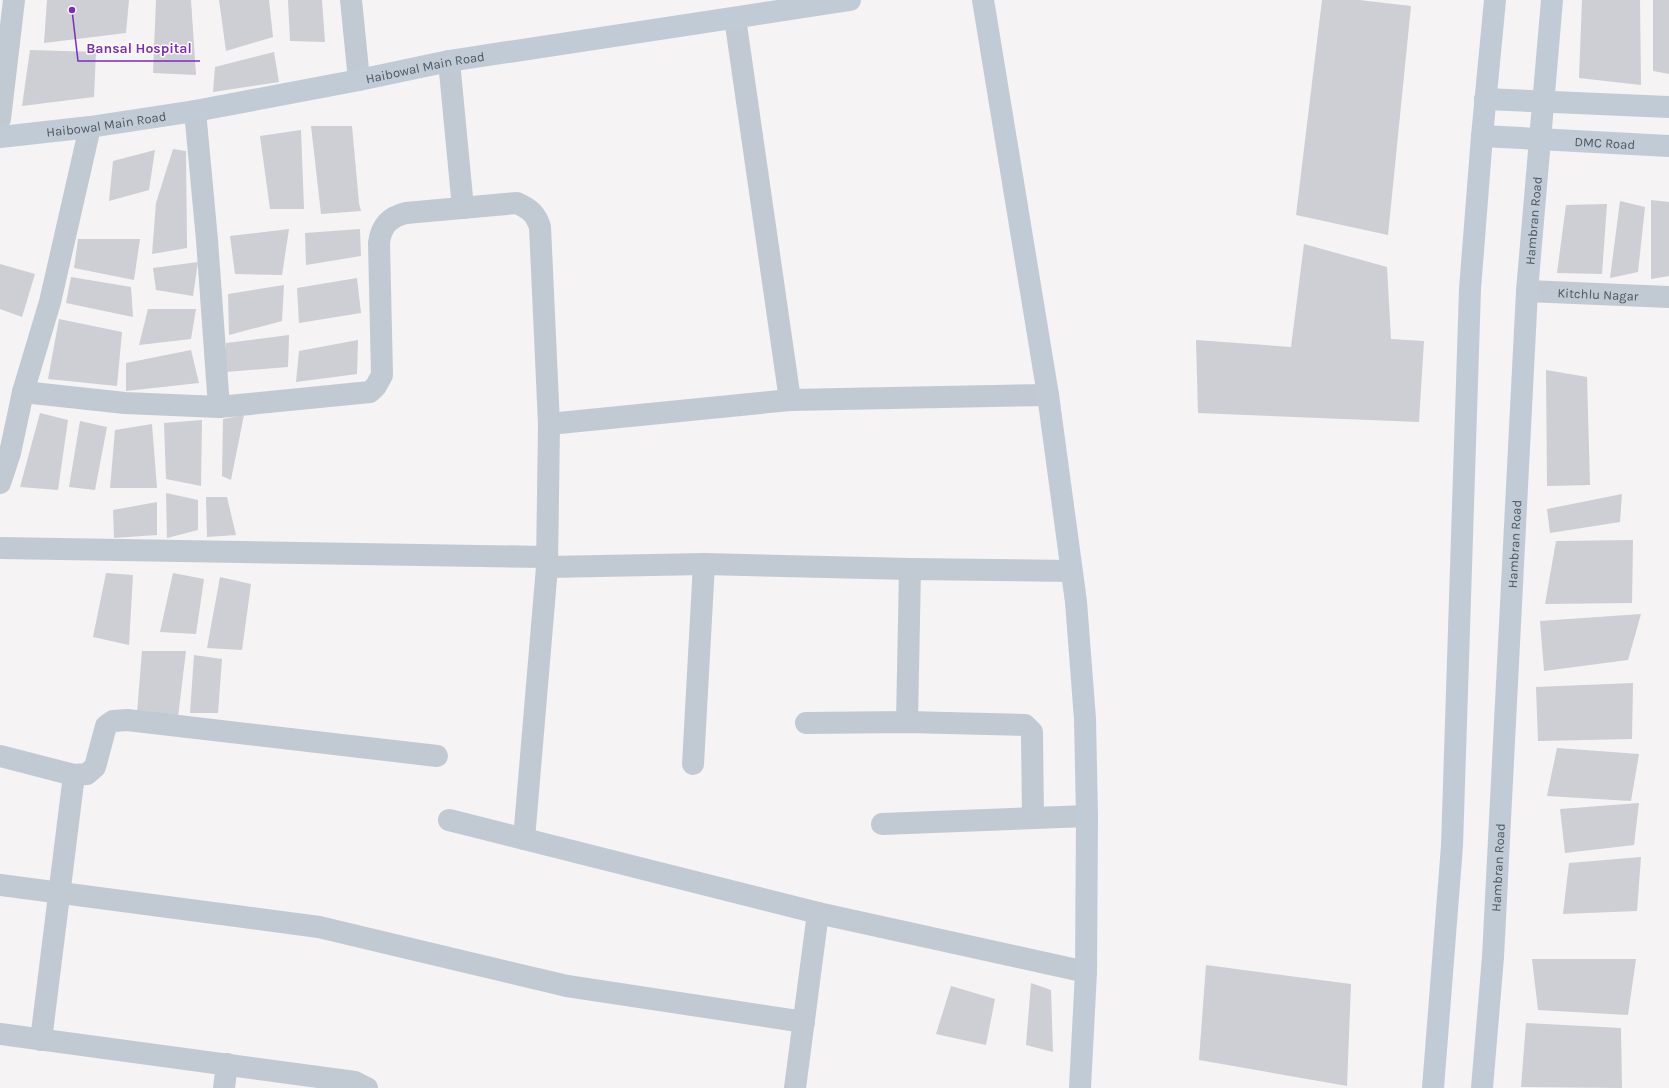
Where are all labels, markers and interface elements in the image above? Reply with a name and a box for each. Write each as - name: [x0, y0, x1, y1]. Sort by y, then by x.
- callout: Bansal Hospital: [78, 35, 200, 61]
- text: Bansal Hospital: [86, 40, 192, 57]
- street label: Haibowal Main Road: [364, 49, 486, 86]
- street label: Haibowal Main Road: [46, 108, 167, 140]
- street label: DMC Road: [1574, 134, 1635, 152]
- street label: Hambran Road: [1522, 176, 1545, 265]
- street label: Kitchlu Nagar: [1557, 285, 1639, 304]
- street label: Hambran Road: [1505, 499, 1524, 589]
- street label: Hambran Road: [1488, 823, 1508, 912]

